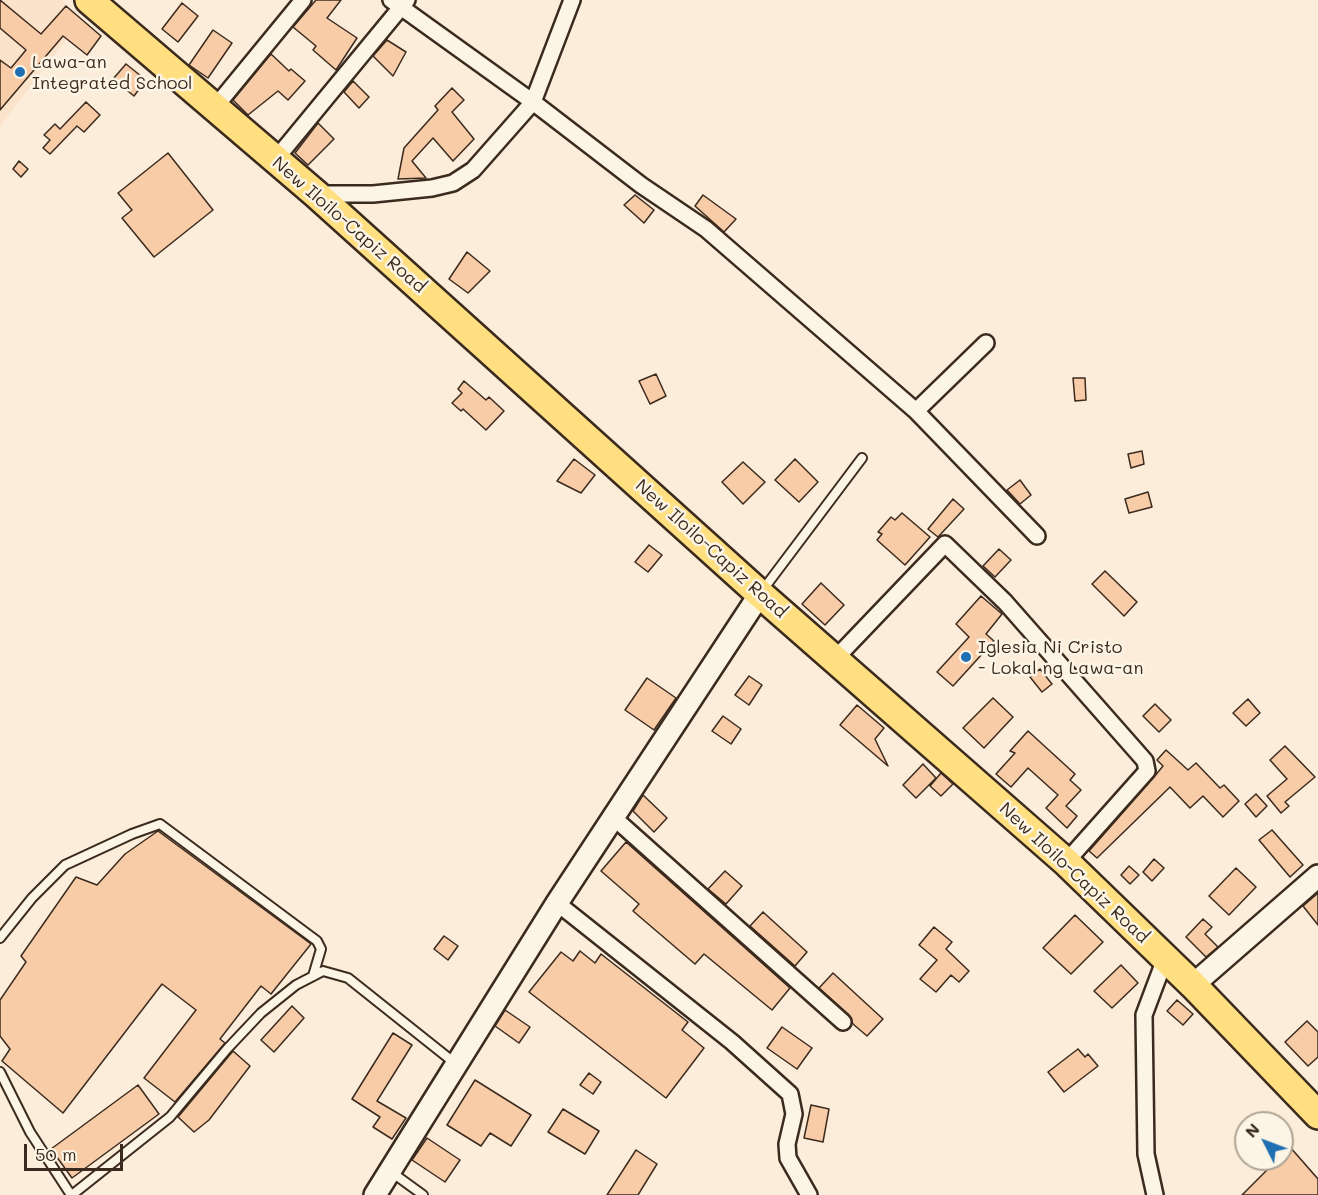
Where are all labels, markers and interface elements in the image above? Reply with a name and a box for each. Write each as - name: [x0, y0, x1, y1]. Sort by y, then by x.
- place label: Lawa-an Integrated School: [32, 51, 193, 94]
- marker: Lawa-an Integrated School: [13, 65, 27, 79]
- street label: New Iloilo-Capiz Road: [268, 152, 430, 298]
- street label: New Iloilo-Capiz Road: [631, 475, 791, 623]
- place label: Iglesia Ni Cristo - Lokal ng Lawa-an: [978, 636, 1143, 678]
- marker: Iglesia Ni Cristo - Lokal ng Lawa-an: [959, 650, 973, 664]
- street label: New Iloilo-Capiz Road: [995, 798, 1153, 948]
- north arrow: [1234, 1111, 1294, 1171]
- text: N: [1240, 1118, 1264, 1142]
- scale bar: [27, 1132, 126, 1170]
- text: 50 m: [35, 1142, 77, 1166]

